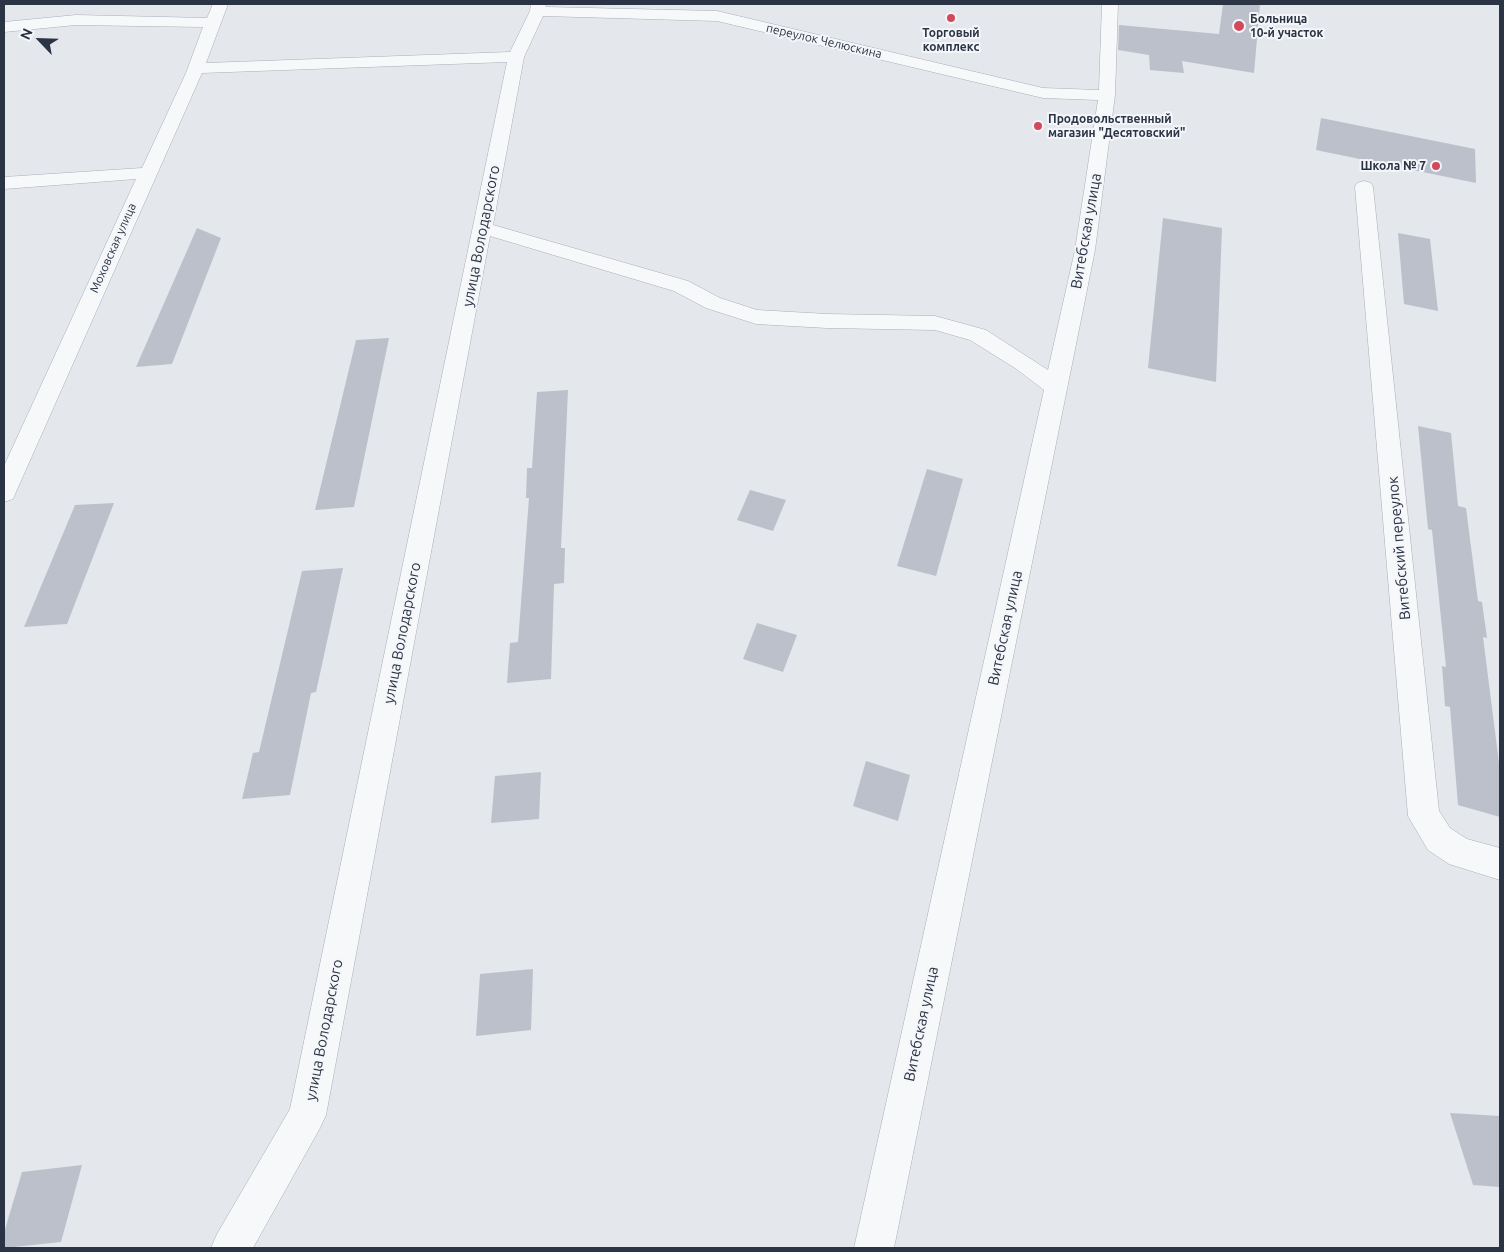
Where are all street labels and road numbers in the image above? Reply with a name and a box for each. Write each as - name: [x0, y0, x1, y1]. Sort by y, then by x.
- street label: переулок Челюскина: [765, 21, 883, 61]
- street label: улица Володарского: [458, 164, 504, 308]
- street label: Витебская улица: [1067, 172, 1105, 290]
- street label: Моховская улица: [87, 201, 139, 295]
- street label: Витебский переулок: [1384, 475, 1414, 621]
- street label: улица Володарского: [379, 561, 425, 705]
- street label: Витебская улица: [984, 569, 1026, 687]
- street label: улица Володарского: [301, 958, 347, 1102]
- street label: Витебская улица: [900, 965, 942, 1083]

